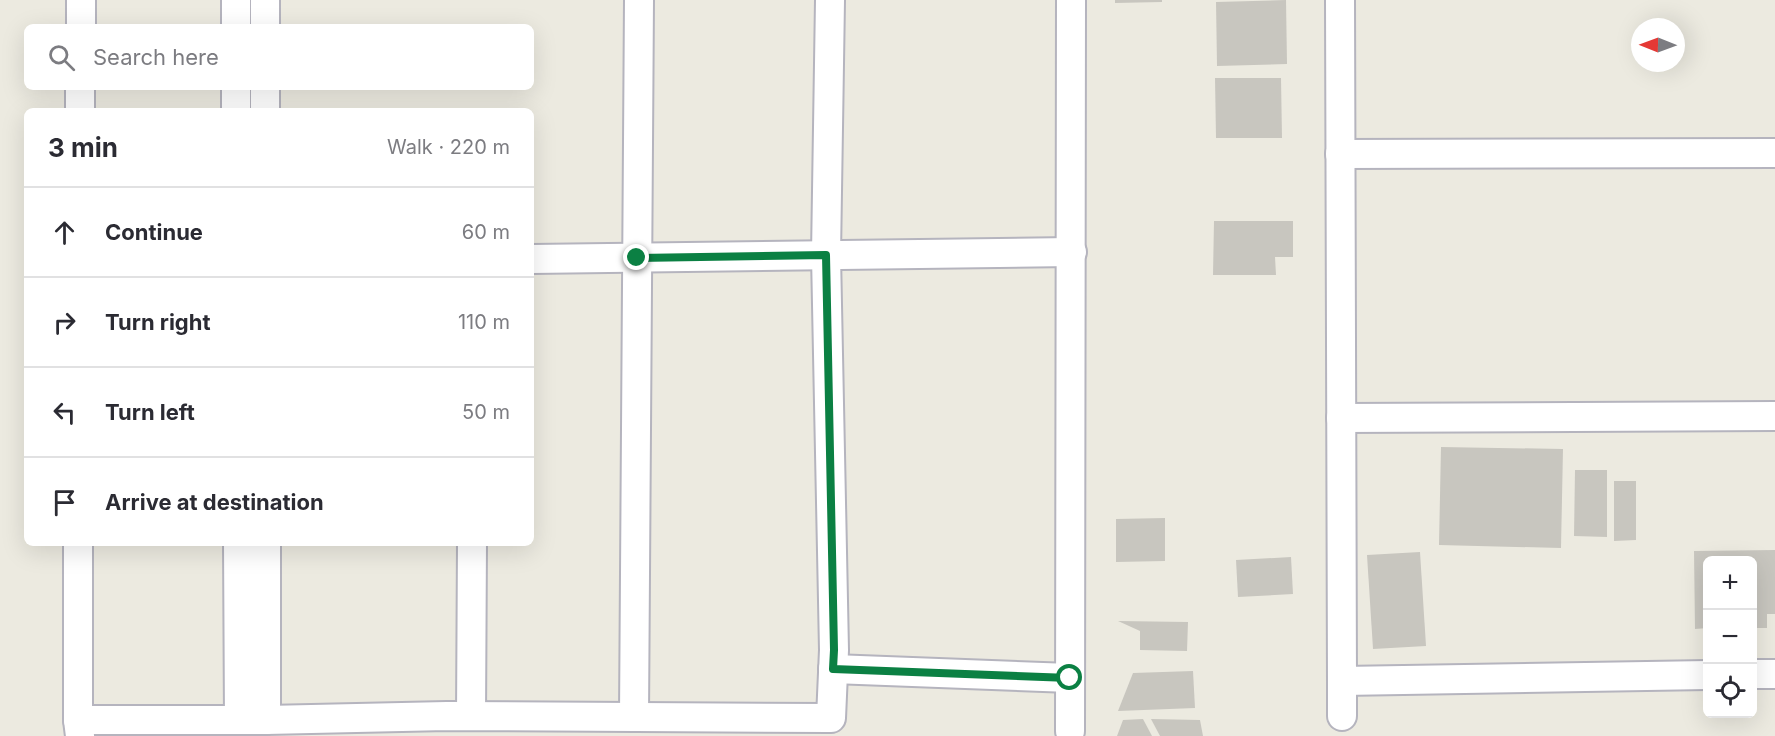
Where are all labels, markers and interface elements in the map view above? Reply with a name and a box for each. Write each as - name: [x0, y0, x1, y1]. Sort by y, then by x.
- north arrow: [1631, 18, 1685, 72]
- search box: [24, 24, 534, 90]
- icon: search: [45, 41, 78, 74]
- text: Search here: [93, 44, 219, 70]
- text: 3 min: [48, 132, 118, 163]
- text: Walk · 220 m: [387, 135, 510, 159]
- icon: ahead: [48, 216, 81, 249]
- text: Continue: [105, 219, 203, 245]
- text: 60 m: [462, 220, 510, 244]
- route end: [623, 244, 649, 270]
- icon: right: [48, 306, 81, 339]
- text: Turn right: [105, 309, 211, 335]
- text: 110 m: [458, 310, 510, 334]
- icon: left: [48, 396, 81, 429]
- text: Turn left: [105, 399, 195, 425]
- text: 50 m: [462, 400, 510, 424]
- icon: arrive: [48, 486, 81, 519]
- text: Arrive at destination: [105, 489, 324, 515]
- map controls: [1703, 556, 1757, 718]
- button: +: [1703, 556, 1757, 610]
- button: −: [1703, 610, 1757, 664]
- route start: [1056, 664, 1082, 690]
- button: locate: [1703, 664, 1757, 718]

